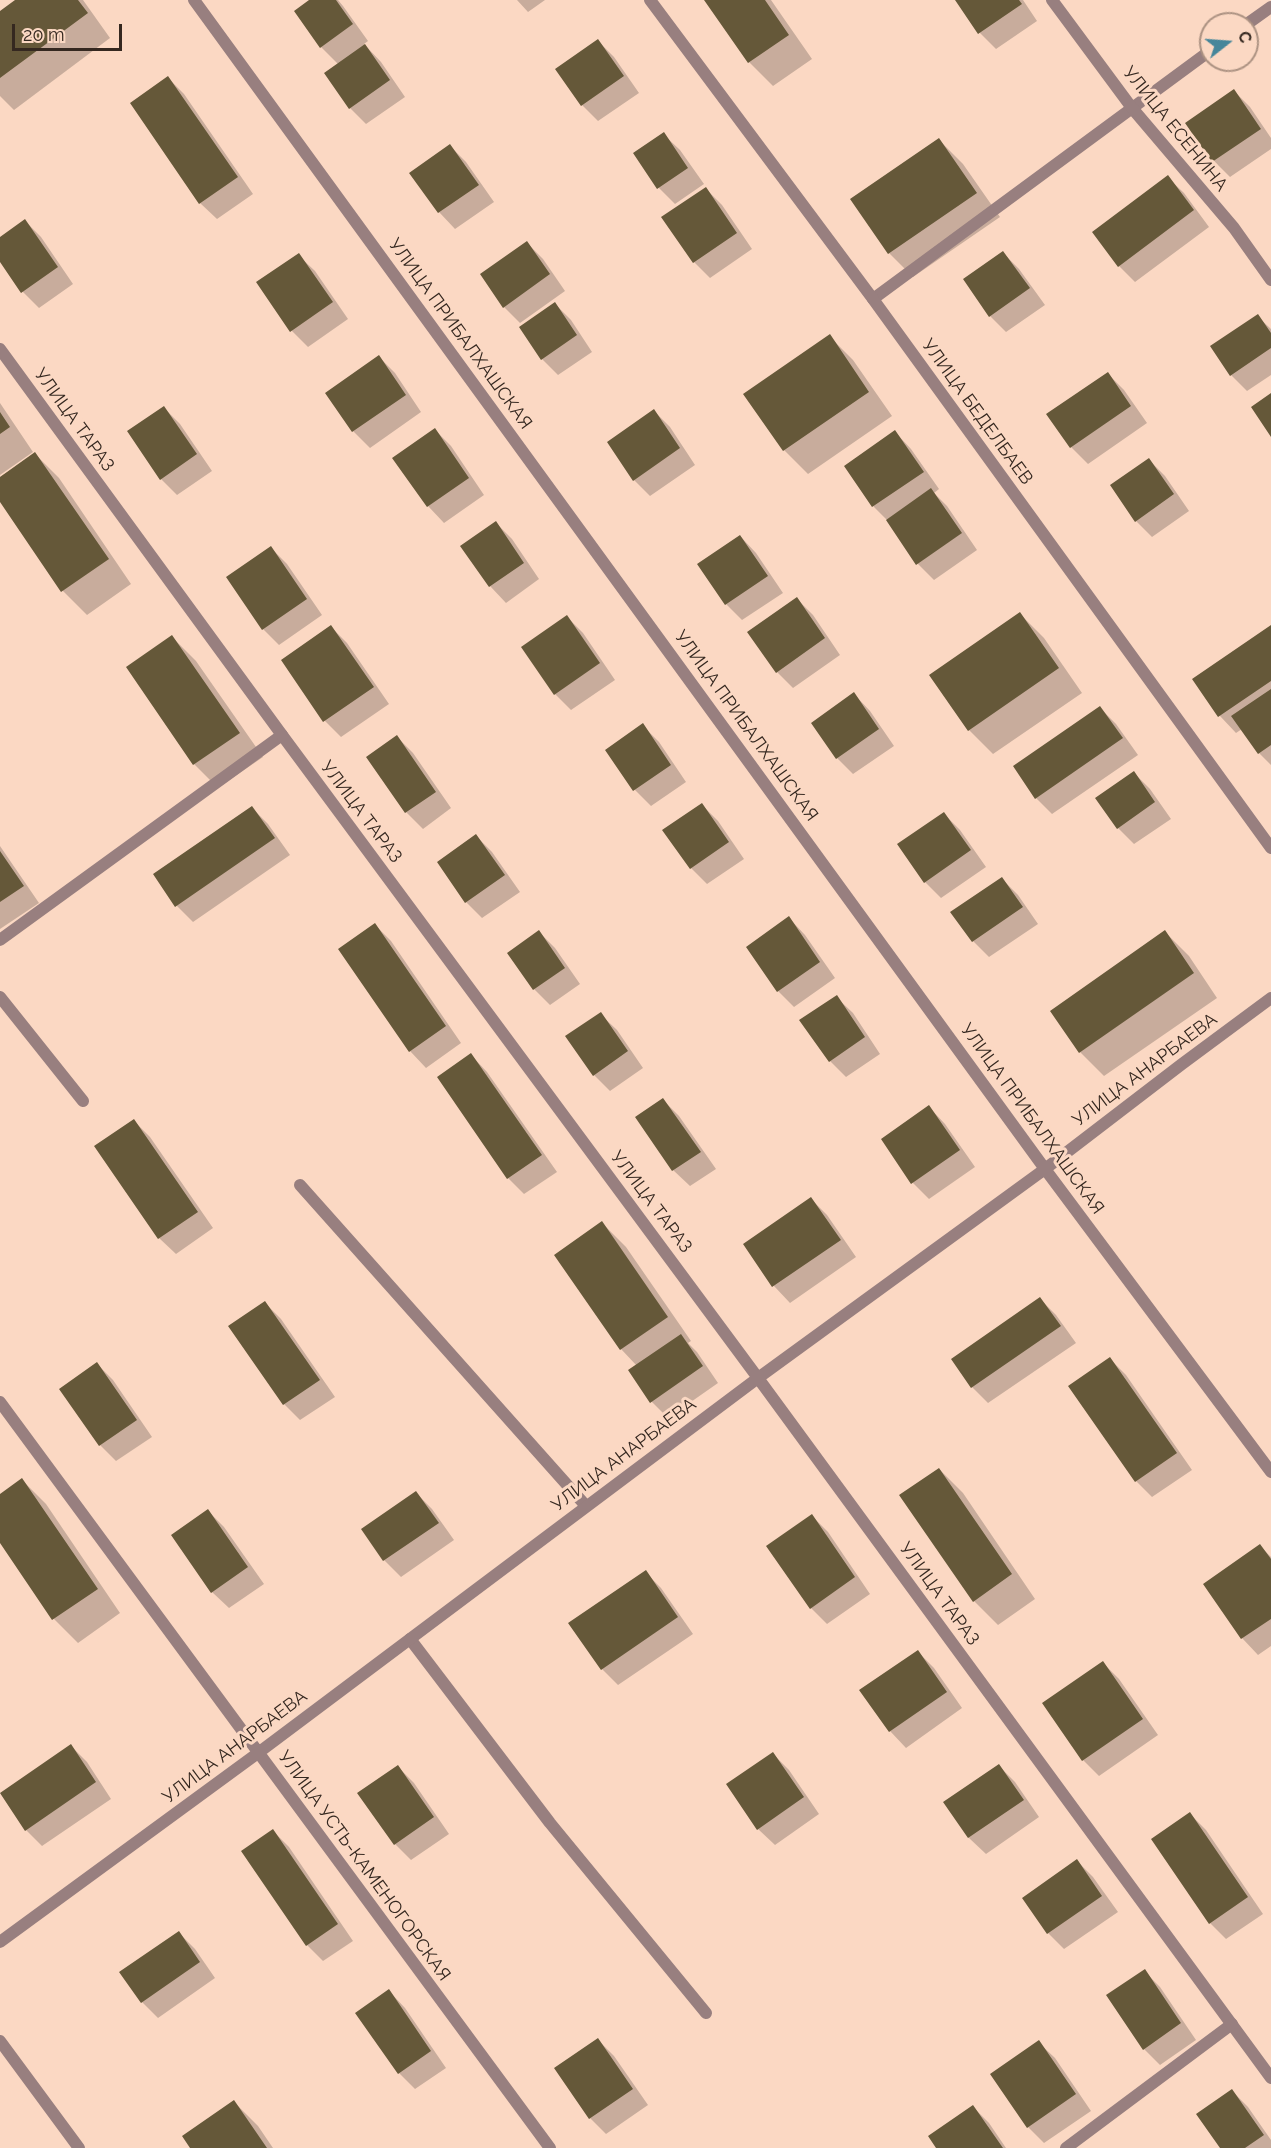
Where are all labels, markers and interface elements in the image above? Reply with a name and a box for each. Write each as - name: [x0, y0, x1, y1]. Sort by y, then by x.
- scale bar: [15, 12, 124, 50]
- north arrow: [1199, 12, 1259, 72]
- text: 20 m: [23, 24, 65, 45]
- text: С: [1234, 29, 1255, 45]
- street label: УЛИЦА ЕСЕНИНА: [1118, 62, 1232, 196]
- street label: УЛИЦА ПРИБАЛХАШСКАЯ: [384, 234, 536, 434]
- street label: УЛИЦА БЕДЕЛБАЕВ: [917, 335, 1037, 489]
- street label: УЛИЦА ТАРАЗ: [29, 364, 119, 476]
- street label: УЛИЦА ПРИБАЛХАШСКАЯ: [670, 626, 822, 826]
- street label: УЛИЦА ТАРАЗ: [316, 757, 406, 867]
- street label: УЛИЦА АНАРБАЕВА: [1069, 1009, 1221, 1131]
- street label: УЛИЦА ПРИБАЛХАШСКАЯ: [956, 1019, 1108, 1219]
- street label: УЛИЦА ТАРАЗ: [606, 1147, 696, 1257]
- street label: УЛИЦА АНАРБАЕВА: [548, 1394, 700, 1516]
- street label: УЛИЦА ТАРАЗ: [894, 1538, 984, 1650]
- street label: УЛИЦА АНАРБАЕВА: [159, 1686, 311, 1808]
- street label: УЛИЦА УСТЬ-КАМЕНОГОРСКАЯ: [273, 1747, 455, 1985]

